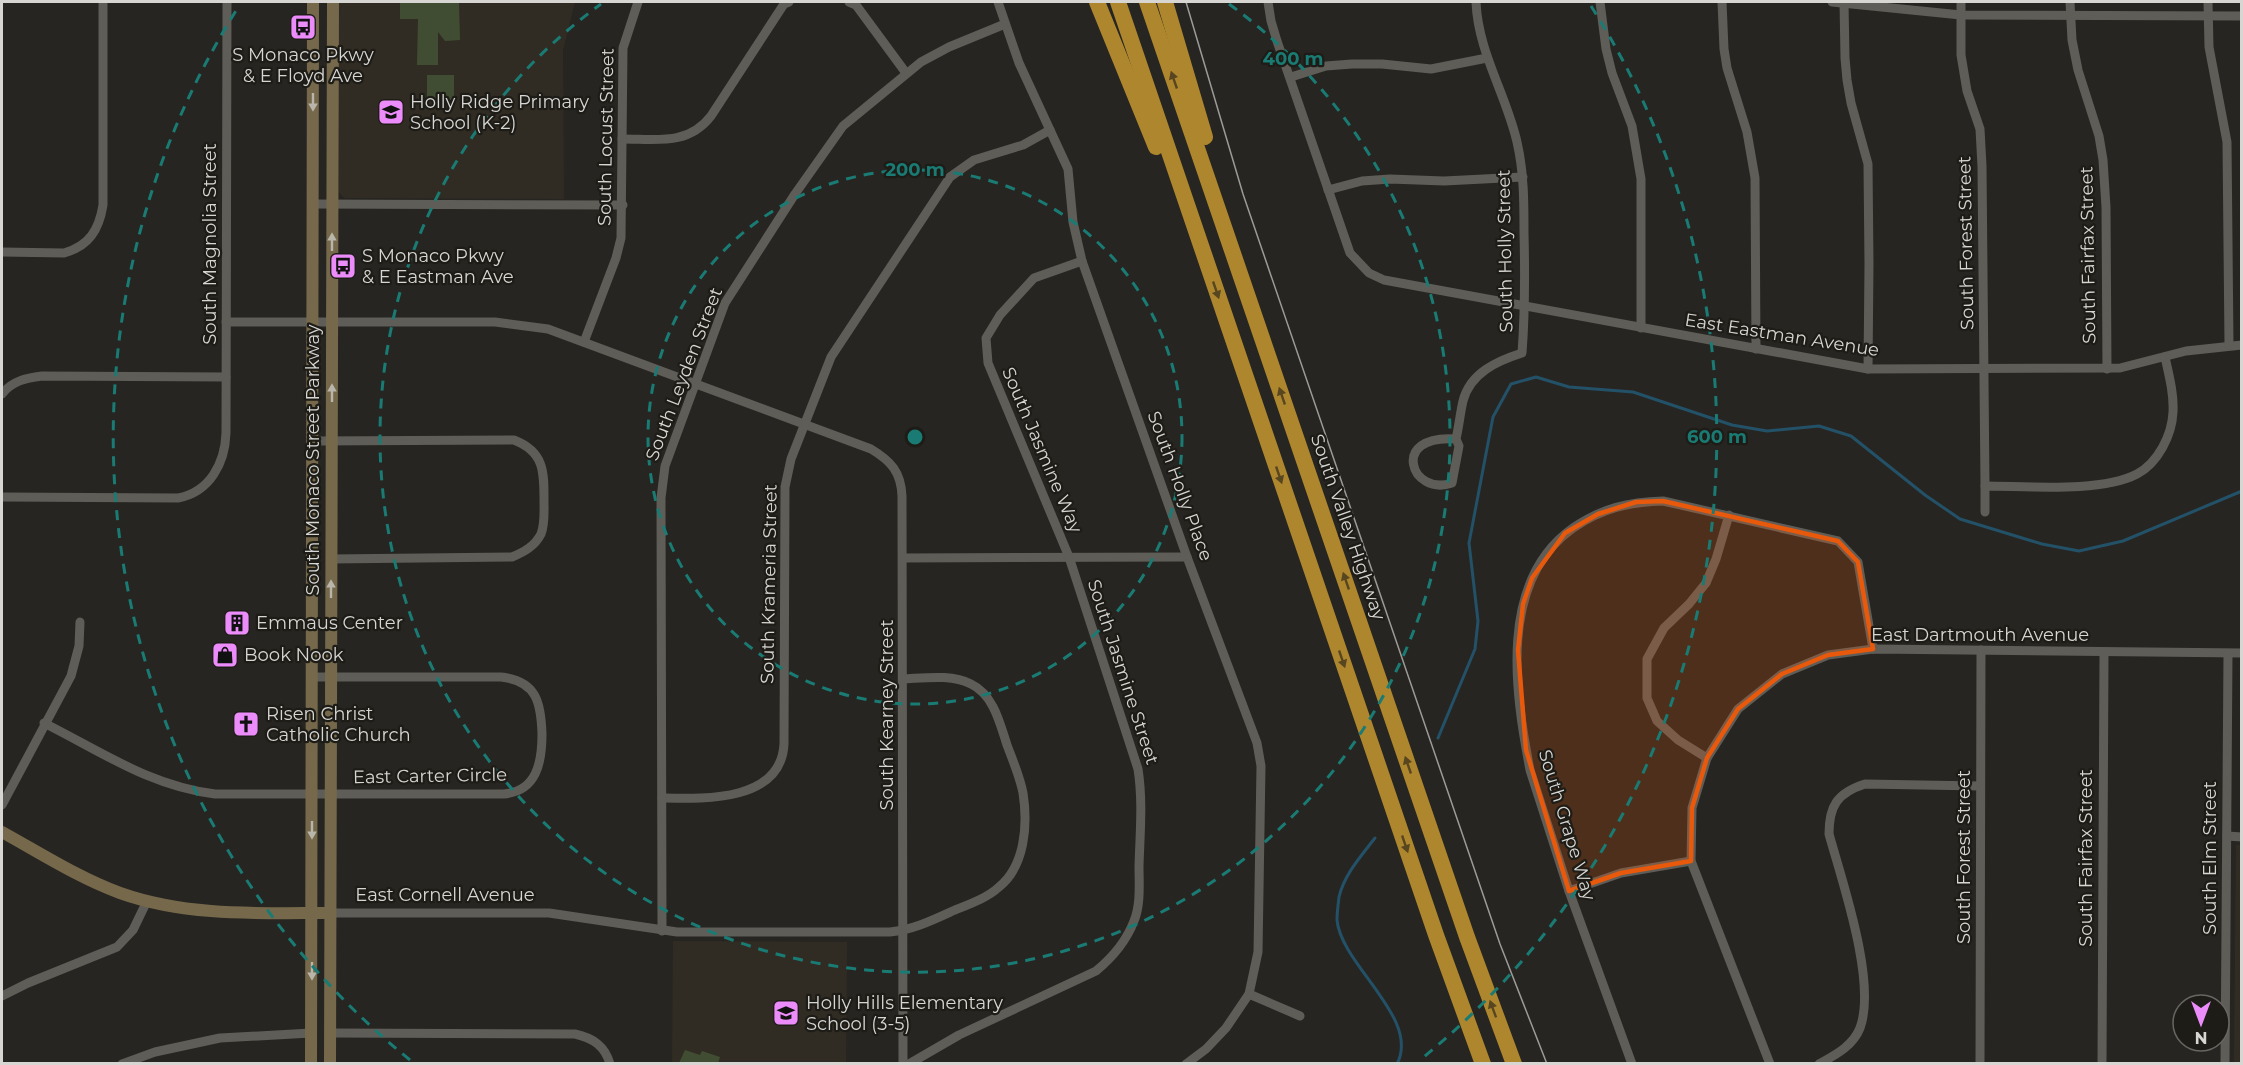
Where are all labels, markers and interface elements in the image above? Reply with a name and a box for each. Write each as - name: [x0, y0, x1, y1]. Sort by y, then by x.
- bus stop icon: S Monaco Pkwy & E Floyd Ave: [288, 12, 318, 42]
- place label: S Monaco Pkwy & E Floyd Ave: [232, 44, 374, 87]
- street label: South Locust Street: [593, 48, 619, 226]
- text: 400 m: [1263, 48, 1323, 70]
- one-way arrow: [1169, 70, 1179, 88]
- place label: Holly Ridge Primary School (K-2): [410, 91, 589, 134]
- one-way arrow: [308, 92, 318, 111]
- school or university icon: Holly Ridge Primary School (K-2): [376, 97, 406, 127]
- street label: South Magnolia Street: [199, 143, 221, 345]
- street label: South Forest Street: [1953, 156, 1979, 330]
- text: 200 m: [885, 159, 945, 181]
- street label: South Fairfax Street: [2075, 166, 2101, 344]
- street label: South Holly Street: [1493, 169, 1517, 333]
- one-way arrow: [327, 233, 337, 252]
- place label: S Monaco Pkwy & E Eastman Ave: [362, 245, 514, 288]
- bus stop icon: S Monaco Pkwy & E Eastman Ave: [328, 251, 358, 281]
- one-way arrow: [1211, 281, 1221, 299]
- street label: South Leyden Street: [641, 284, 727, 464]
- street label: East Eastman Avenue: [1683, 309, 1881, 361]
- street label: South Monaco Street Parkway: [302, 324, 324, 596]
- street label: South Jasmine Way: [997, 364, 1087, 536]
- one-way arrow: [327, 384, 337, 403]
- one-way arrow: [1277, 387, 1287, 405]
- street label: South Holly Place: [1143, 408, 1217, 564]
- text: 600 m: [1687, 426, 1747, 448]
- centre of rings: [905, 427, 925, 447]
- street label: South Valley Highway: [1306, 431, 1390, 623]
- one-way arrow: [1274, 466, 1284, 484]
- street label: South Krameria Street: [756, 484, 782, 684]
- one-way arrow: [1340, 572, 1350, 590]
- street label: South Jasmine Street: [1083, 577, 1163, 767]
- one-way arrow: [326, 579, 336, 598]
- building icon: Emmaus Center: [222, 608, 252, 638]
- place label: Emmaus Center: [256, 612, 403, 634]
- street label: South Kearney Street: [876, 619, 898, 811]
- street label: East Dartmouth Avenue: [1871, 624, 2089, 646]
- shop icon: Book Nook: [210, 640, 240, 670]
- place label: Book Nook: [244, 644, 344, 666]
- one-way arrow: [1338, 650, 1348, 668]
- place label: Risen Christ Catholic Church: [266, 703, 411, 746]
- church icon: Risen Christ Catholic Church: [231, 709, 261, 739]
- street label: South Grape Way: [1534, 747, 1600, 903]
- one-way arrow: [1403, 756, 1412, 774]
- street label: East Carter Circle: [353, 764, 507, 788]
- street label: South Fairfax Street: [2075, 769, 2097, 947]
- street label: South Forest Street: [1953, 770, 1975, 944]
- street label: South Elm Street: [2199, 781, 2221, 935]
- one-way arrow: [307, 821, 317, 840]
- one-way arrow: [1401, 835, 1410, 853]
- street label: East Cornell Avenue: [355, 884, 535, 906]
- one-way arrow: [307, 962, 316, 981]
- place label: Holly Hills Elementary School (3-5): [806, 992, 1003, 1035]
- north arrow: [2171, 993, 2231, 1053]
- school or university icon: Holly Hills Elementary School (3-5): [771, 998, 801, 1028]
- one-way arrow: [1488, 1000, 1497, 1018]
- text: N: [2195, 1028, 2207, 1047]

